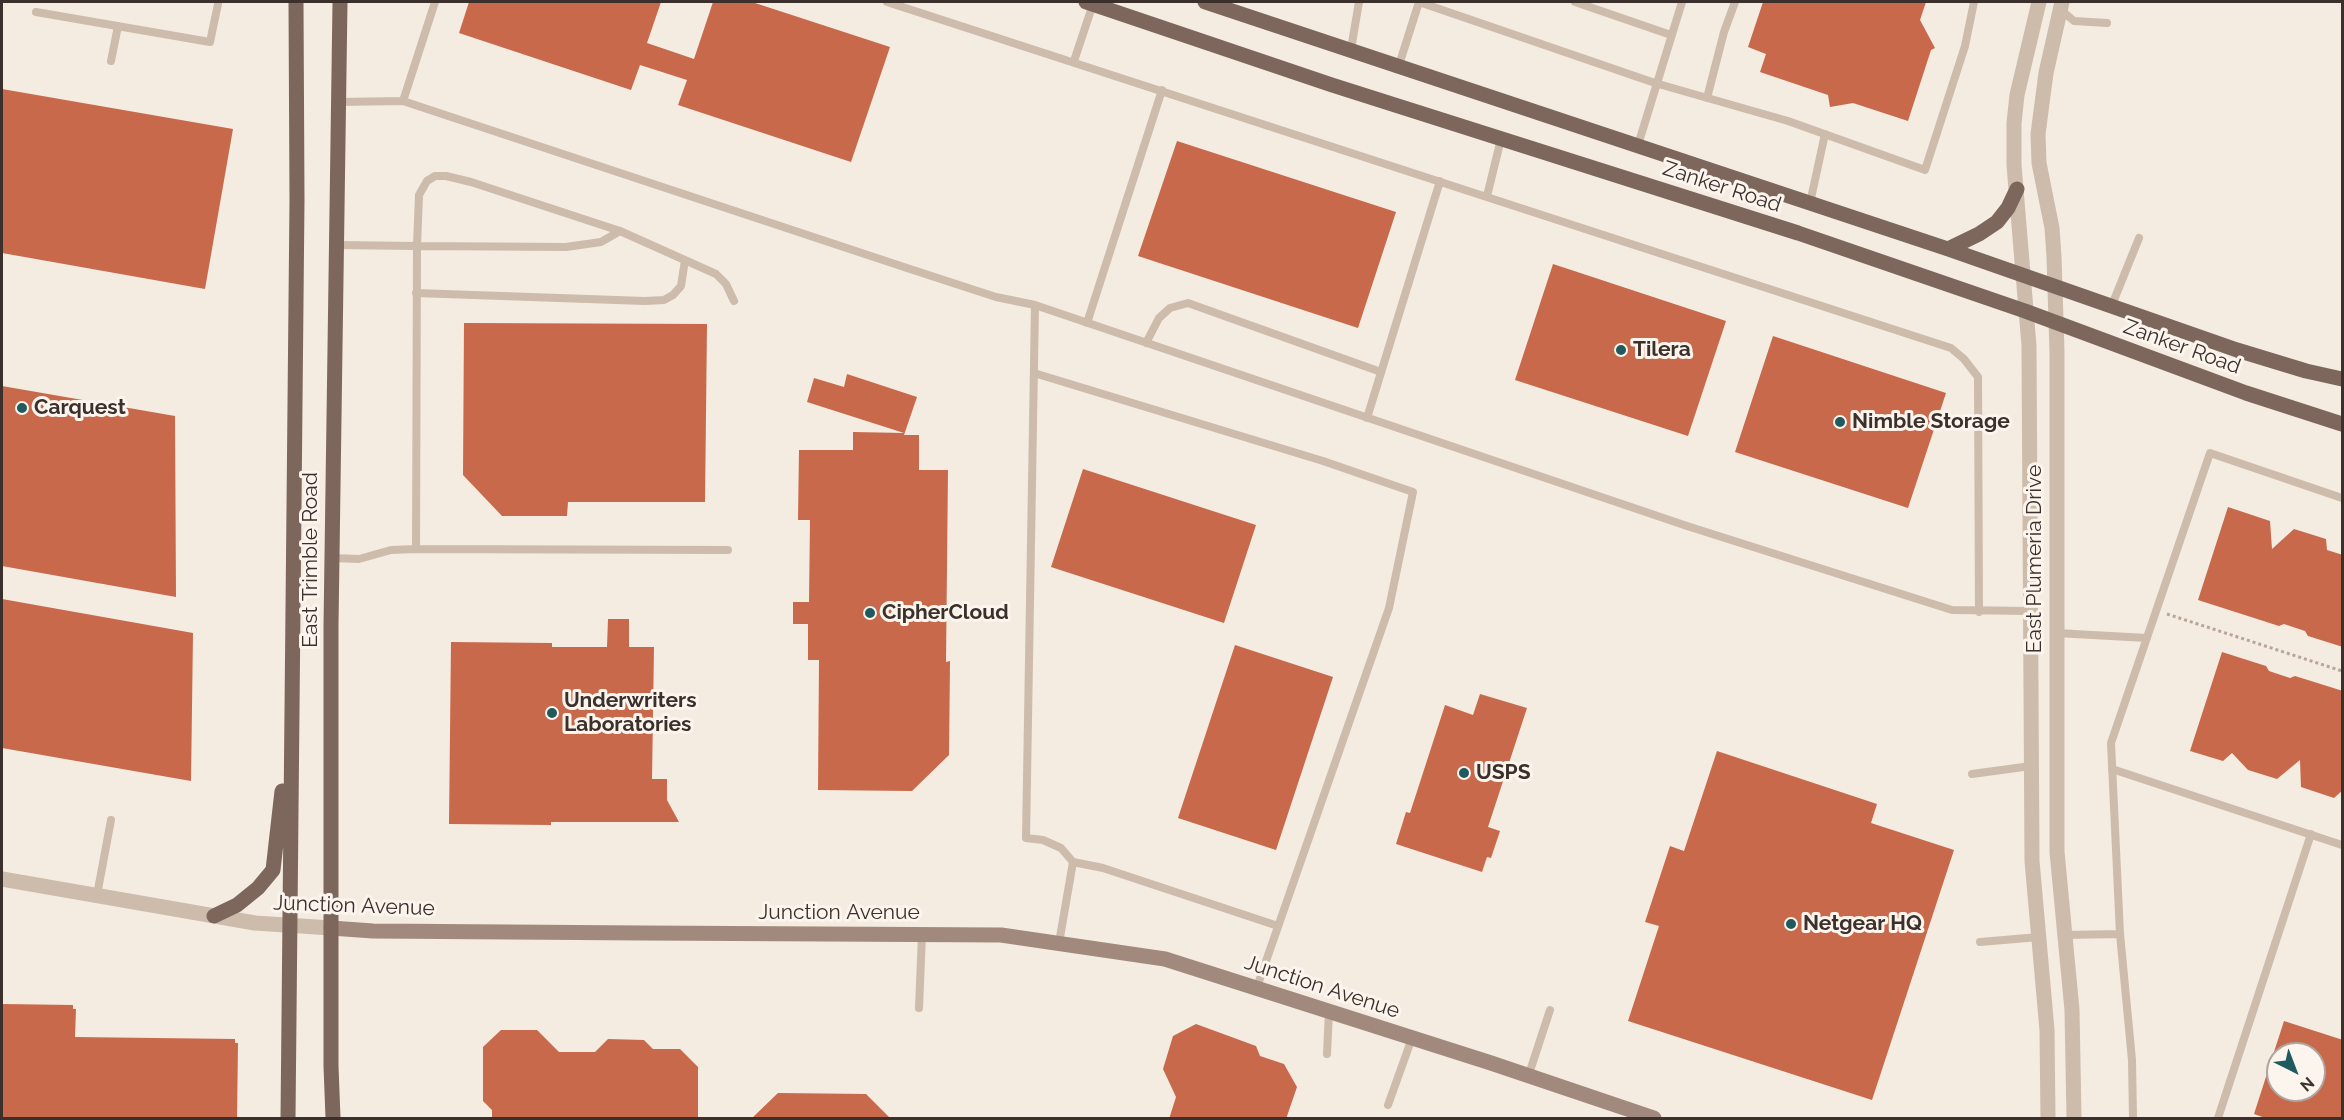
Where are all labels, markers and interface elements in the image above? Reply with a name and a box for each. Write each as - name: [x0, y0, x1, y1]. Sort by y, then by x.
- street label: Zanker Road: [1660, 156, 1784, 218]
- street label: Zanker Road: [2120, 314, 2244, 380]
- place label: Tilera: [1633, 337, 1691, 363]
- marker: Tilera: [1614, 343, 1628, 357]
- place label: Carquest: [34, 395, 126, 421]
- marker: Carquest: [15, 401, 29, 415]
- place label: Nimble Storage: [1852, 409, 2010, 435]
- marker: Nimble Storage: [1833, 415, 1847, 429]
- street label: East Plumeria Drive: [2022, 465, 2048, 653]
- street label: East Trimble Road: [298, 472, 324, 648]
- place label: CipherCloud: [882, 600, 1009, 626]
- marker: CipherCloud: [863, 606, 877, 620]
- place label: Underwriters Laboratories: [564, 688, 697, 738]
- marker: Underwriters Laboratories: [545, 706, 559, 720]
- place label: USPS: [1476, 760, 1531, 786]
- marker: USPS: [1457, 766, 1471, 780]
- street label: Junction Avenue: [273, 891, 435, 921]
- street label: Junction Avenue: [758, 900, 920, 926]
- place label: Netgear HQ: [1803, 911, 1922, 937]
- marker: Netgear HQ: [1784, 917, 1798, 931]
- street label: Junction Avenue: [1241, 950, 1403, 1024]
- north arrow: [2266, 1042, 2326, 1102]
- text: N: [2296, 1073, 2318, 1095]

